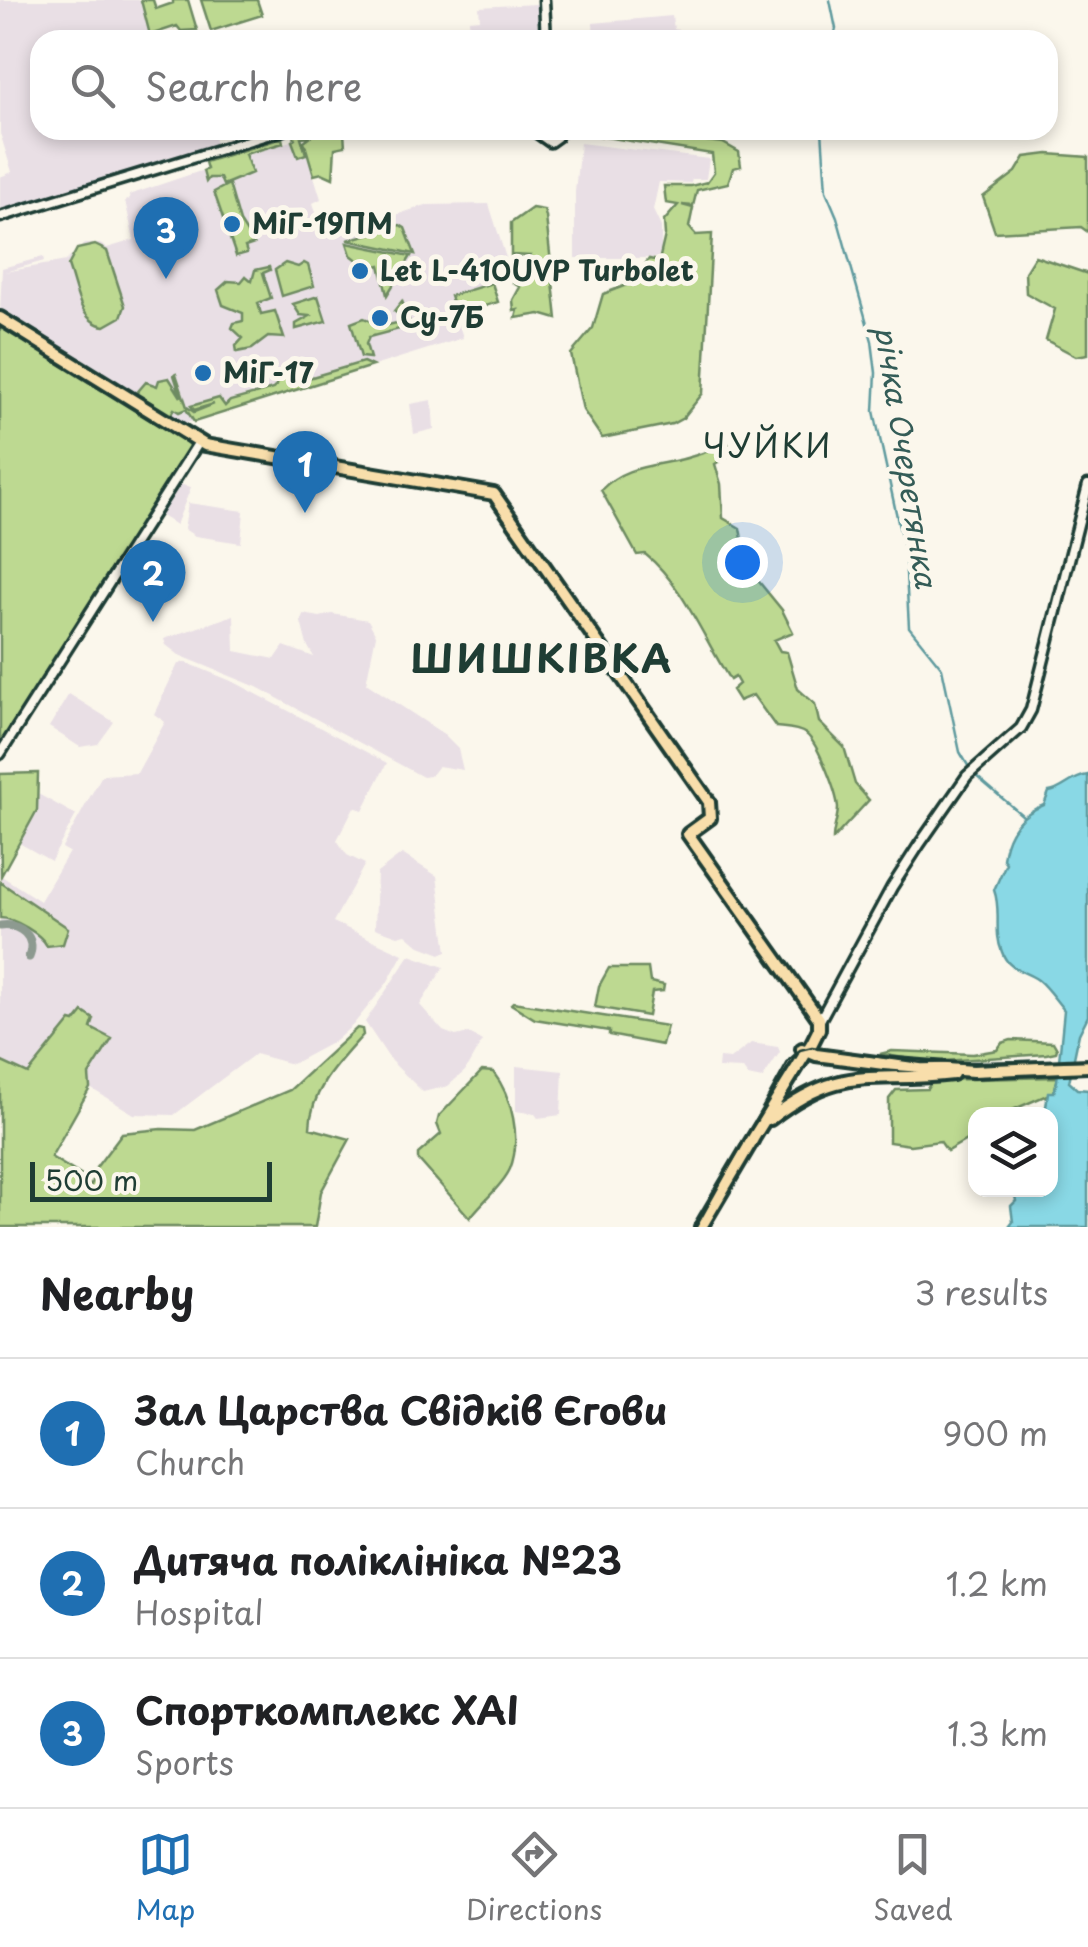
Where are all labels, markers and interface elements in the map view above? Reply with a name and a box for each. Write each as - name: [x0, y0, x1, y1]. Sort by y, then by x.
- search box: [30, 30, 1058, 140]
- text: Search here: [145, 57, 362, 114]
- icon: search: [65, 58, 120, 113]
- pin: 3: [134, 196, 198, 279]
- place label: МіГ-19ПМ: [252, 201, 393, 244]
- marker: МіГ-19ПМ: [221, 213, 243, 235]
- place label: Let L-410UVP Turbolet: [380, 248, 694, 291]
- marker: Let L-410UVP Turbolet: [349, 260, 371, 282]
- place label: Су-7Б: [400, 295, 484, 338]
- marker: Су-7Б: [369, 307, 391, 329]
- water label: річка Очеретянка: [865, 322, 951, 592]
- place label: МіГ-17: [223, 350, 314, 393]
- marker: МіГ-17: [192, 362, 214, 384]
- district label: ЧУЙКИ: [703, 421, 833, 469]
- pin: 1: [272, 430, 338, 513]
- your location: [717, 537, 768, 588]
- pin: 2: [120, 540, 186, 622]
- district label: ШИШКІВКА: [410, 629, 674, 686]
- map controls: [968, 1107, 1058, 1197]
- button: layers: [968, 1107, 1058, 1197]
- scale bar: [30, 1157, 272, 1202]
- text: 500 m: [45, 1158, 138, 1201]
- text: Nearby: [40, 1261, 194, 1324]
- text: 3 results: [914, 1268, 1048, 1316]
- text: Зал Царства Свідків Єгови: [135, 1381, 668, 1438]
- text: 1: [65, 1409, 80, 1457]
- text: 900 m: [943, 1409, 1048, 1457]
- text: Church: [135, 1438, 245, 1486]
- text: Дитяча поліклініка №23: [135, 1531, 622, 1588]
- text: 2: [61, 1559, 84, 1607]
- text: 1.2 km: [946, 1559, 1048, 1607]
- text: Hospital: [135, 1588, 263, 1636]
- text: Спорткомплекс ХАІ: [135, 1681, 519, 1738]
- text: 3: [62, 1709, 83, 1757]
- text: 1.3 km: [947, 1709, 1048, 1757]
- text: Sports: [135, 1738, 234, 1786]
- tab: Map: [135, 1827, 195, 1930]
- tab: Directions: [466, 1827, 602, 1930]
- tab: Saved: [873, 1827, 953, 1930]

